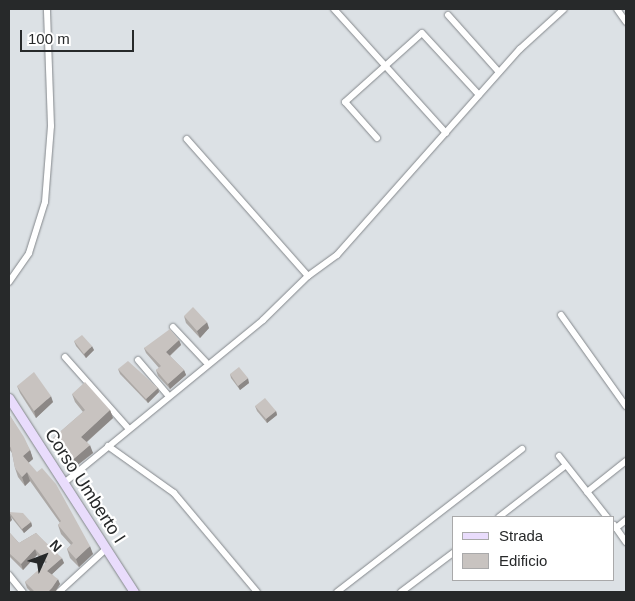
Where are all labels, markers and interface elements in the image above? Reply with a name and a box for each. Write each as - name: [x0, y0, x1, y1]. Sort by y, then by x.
- scale bar: [22, 20, 136, 52]
- text: 100 m: [28, 30, 70, 47]
- street label: Corso Umberto I: [40, 425, 130, 547]
- legend: [452, 516, 615, 581]
- text: Strada: [499, 527, 543, 544]
- north arrow: [20, 531, 70, 581]
- text: N: [47, 537, 65, 555]
- text: Edificio: [499, 552, 547, 569]

